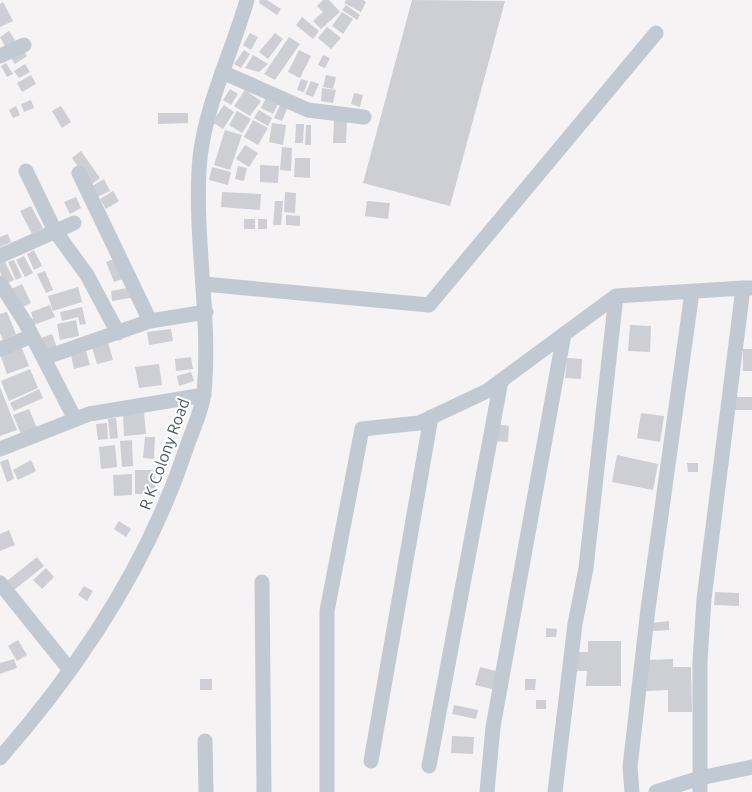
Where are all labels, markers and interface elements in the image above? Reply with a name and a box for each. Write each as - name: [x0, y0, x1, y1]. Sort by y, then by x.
- street label: R K Colony Road: [136, 396, 192, 512]

